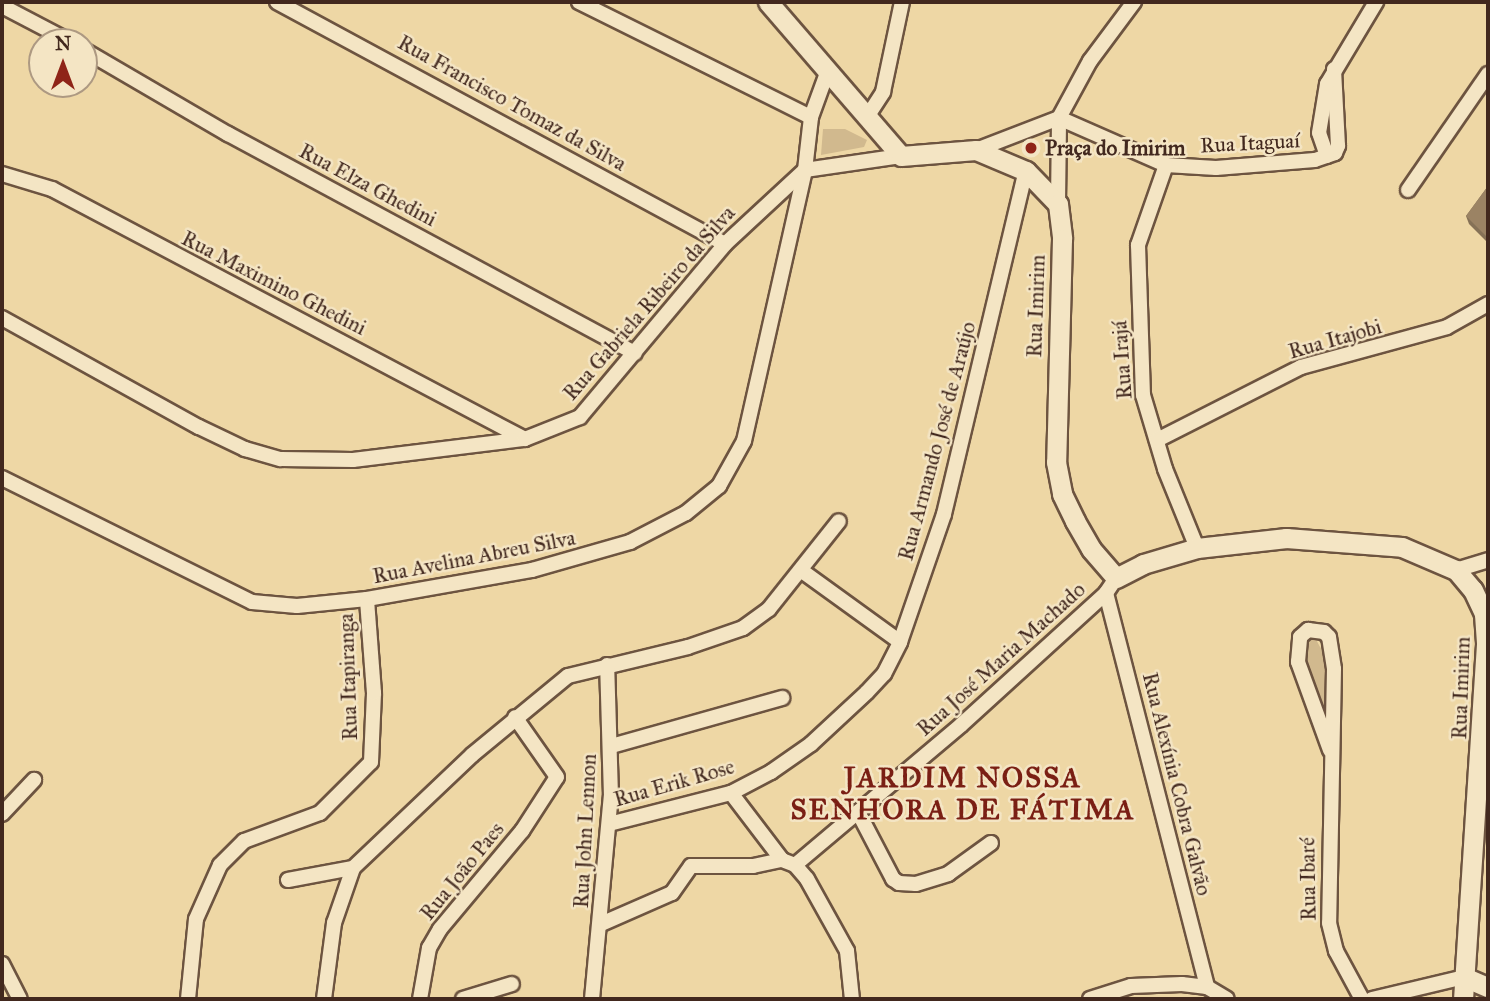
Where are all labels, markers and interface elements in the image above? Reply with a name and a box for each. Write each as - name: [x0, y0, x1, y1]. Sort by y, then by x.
- north arrow: [28, 28, 98, 98]
- street label: Rua Francisco Tomaz da Silva: [393, 30, 631, 176]
- text: N: [55, 32, 71, 55]
- street label: Rua Itaguaí: [1199, 128, 1301, 158]
- place label: Praça do Imirim: [1045, 135, 1185, 161]
- street label: Rua Elza Ghedini: [295, 138, 441, 232]
- marker: Praça do Imirim: [1023, 140, 1039, 156]
- street label: Rua Gabriela Ribeiro da Silva: [558, 201, 740, 405]
- street label: Rua Maximino Ghedini: [177, 225, 371, 341]
- street label: Rua Imirim: [1022, 254, 1050, 358]
- street label: Rua Itajobi: [1285, 314, 1385, 364]
- street label: Rua Armando José de Araújo: [893, 319, 981, 563]
- street label: Rua Irajá: [1107, 320, 1137, 400]
- street label: Rua Avelina Abreu Silva: [371, 525, 577, 589]
- street label: Rua José Maria Machado: [912, 577, 1090, 741]
- street label: Rua Itapiranga: [333, 613, 363, 741]
- street label: Rua Imirim: [1447, 636, 1475, 740]
- street label: Rua Alexínia Cobra Galvão: [1137, 670, 1217, 898]
- street label: Rua John Lennon: [568, 753, 602, 909]
- street label: Rua Erik Rose: [611, 754, 737, 812]
- district label: JARDIM NOSSA SENHORA DE FÁTIMA: [793, 761, 1133, 827]
- street label: Rua João Paes: [415, 817, 509, 925]
- street label: Rua Ibaré: [1295, 837, 1321, 921]

